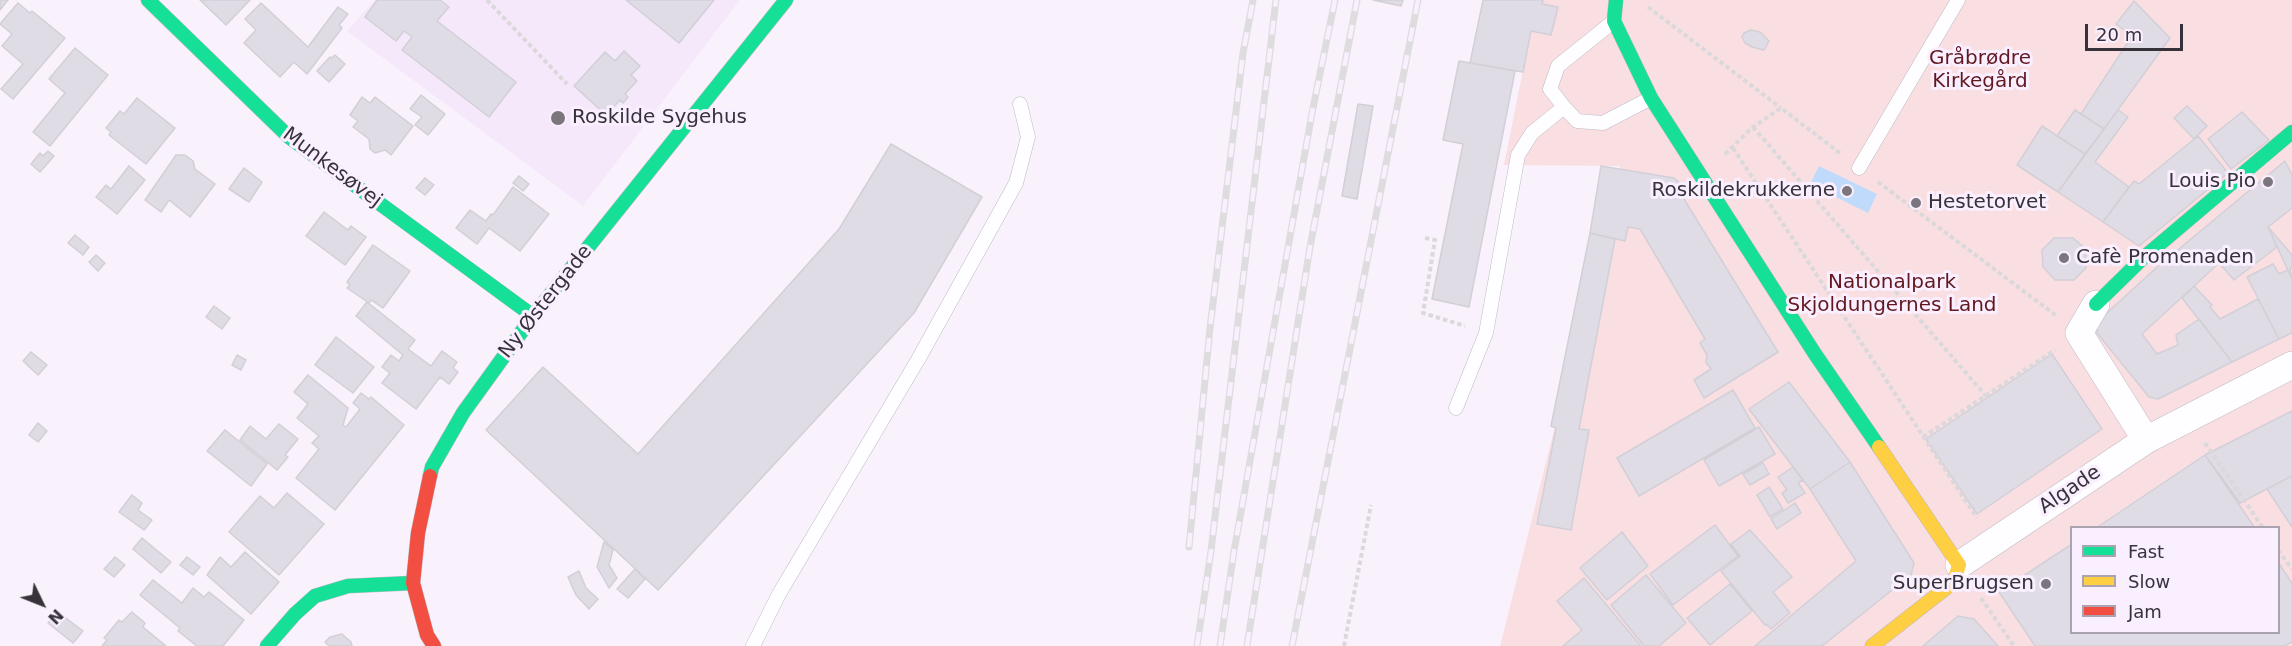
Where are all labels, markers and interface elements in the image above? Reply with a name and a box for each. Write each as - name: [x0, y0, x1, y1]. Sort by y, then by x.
- scale bar: [2088, 12, 2186, 50]
- text: 20 m: [2096, 24, 2142, 45]
- park label: Gråbrødre Kirkegård: [1929, 47, 2031, 94]
- place label: Roskilde Sygehus: [572, 106, 747, 130]
- marker: Roskilde Sygehus: [549, 109, 567, 127]
- street label: Munkesøvej: [278, 123, 386, 213]
- place label: Louis Pio: [2169, 170, 2256, 194]
- marker: Louis Pio: [2261, 175, 2275, 189]
- place label: Roskildekrukkerne: [1652, 179, 1835, 203]
- marker: Roskildekrukkerne: [1840, 184, 1854, 198]
- place label: Hestetorvet: [1928, 191, 2046, 215]
- marker: Hestetorvet: [1909, 196, 1923, 210]
- street label: Ny Østergade: [494, 241, 598, 363]
- place label: Cafè Promenaden: [2076, 246, 2254, 270]
- marker: Cafè Promenaden: [2057, 251, 2071, 265]
- park label: Nationalpark Skjoldungernes Land: [1787, 271, 1997, 318]
- street label: Algade: [2035, 461, 2105, 519]
- legend: [2070, 526, 2280, 634]
- text: Fast: [2128, 541, 2164, 562]
- text: Slow: [2128, 571, 2170, 592]
- place label: SuperBrugsen: [1893, 572, 2034, 596]
- north arrow: [12, 574, 72, 634]
- marker: SuperBrugsen: [2039, 577, 2053, 591]
- text: Jam: [2128, 601, 2162, 622]
- text: N: [44, 605, 67, 628]

